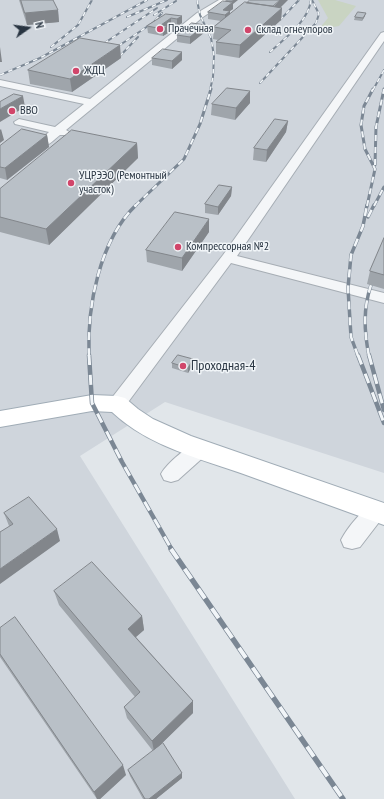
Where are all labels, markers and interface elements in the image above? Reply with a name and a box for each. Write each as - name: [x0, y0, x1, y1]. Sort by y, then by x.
- north arrow: [8, 8, 48, 48]
- text: N: [32, 21, 47, 30]
- place label: Прачечная: [168, 22, 213, 36]
- place label: Склад огнеупоров: [256, 23, 333, 37]
- marker: Прачечная: [155, 24, 165, 34]
- marker: Склад огнеупоров: [243, 25, 253, 35]
- place label: ЖДЦ: [84, 64, 105, 78]
- marker: ЖДЦ: [71, 66, 81, 76]
- place label: ВВО: [20, 104, 38, 118]
- marker: ВВО: [7, 106, 17, 116]
- place label: УЦРЭЭО (Ремонтный участок): [79, 169, 167, 197]
- marker: УЦРЭЭО (Ремонтный участок): [66, 178, 76, 188]
- place label: Компрессорная №2: [186, 240, 269, 254]
- marker: Компрессорная №2: [173, 242, 183, 252]
- place label: Проходная-4: [191, 358, 255, 374]
- marker: Проходная-4: [178, 361, 188, 371]

